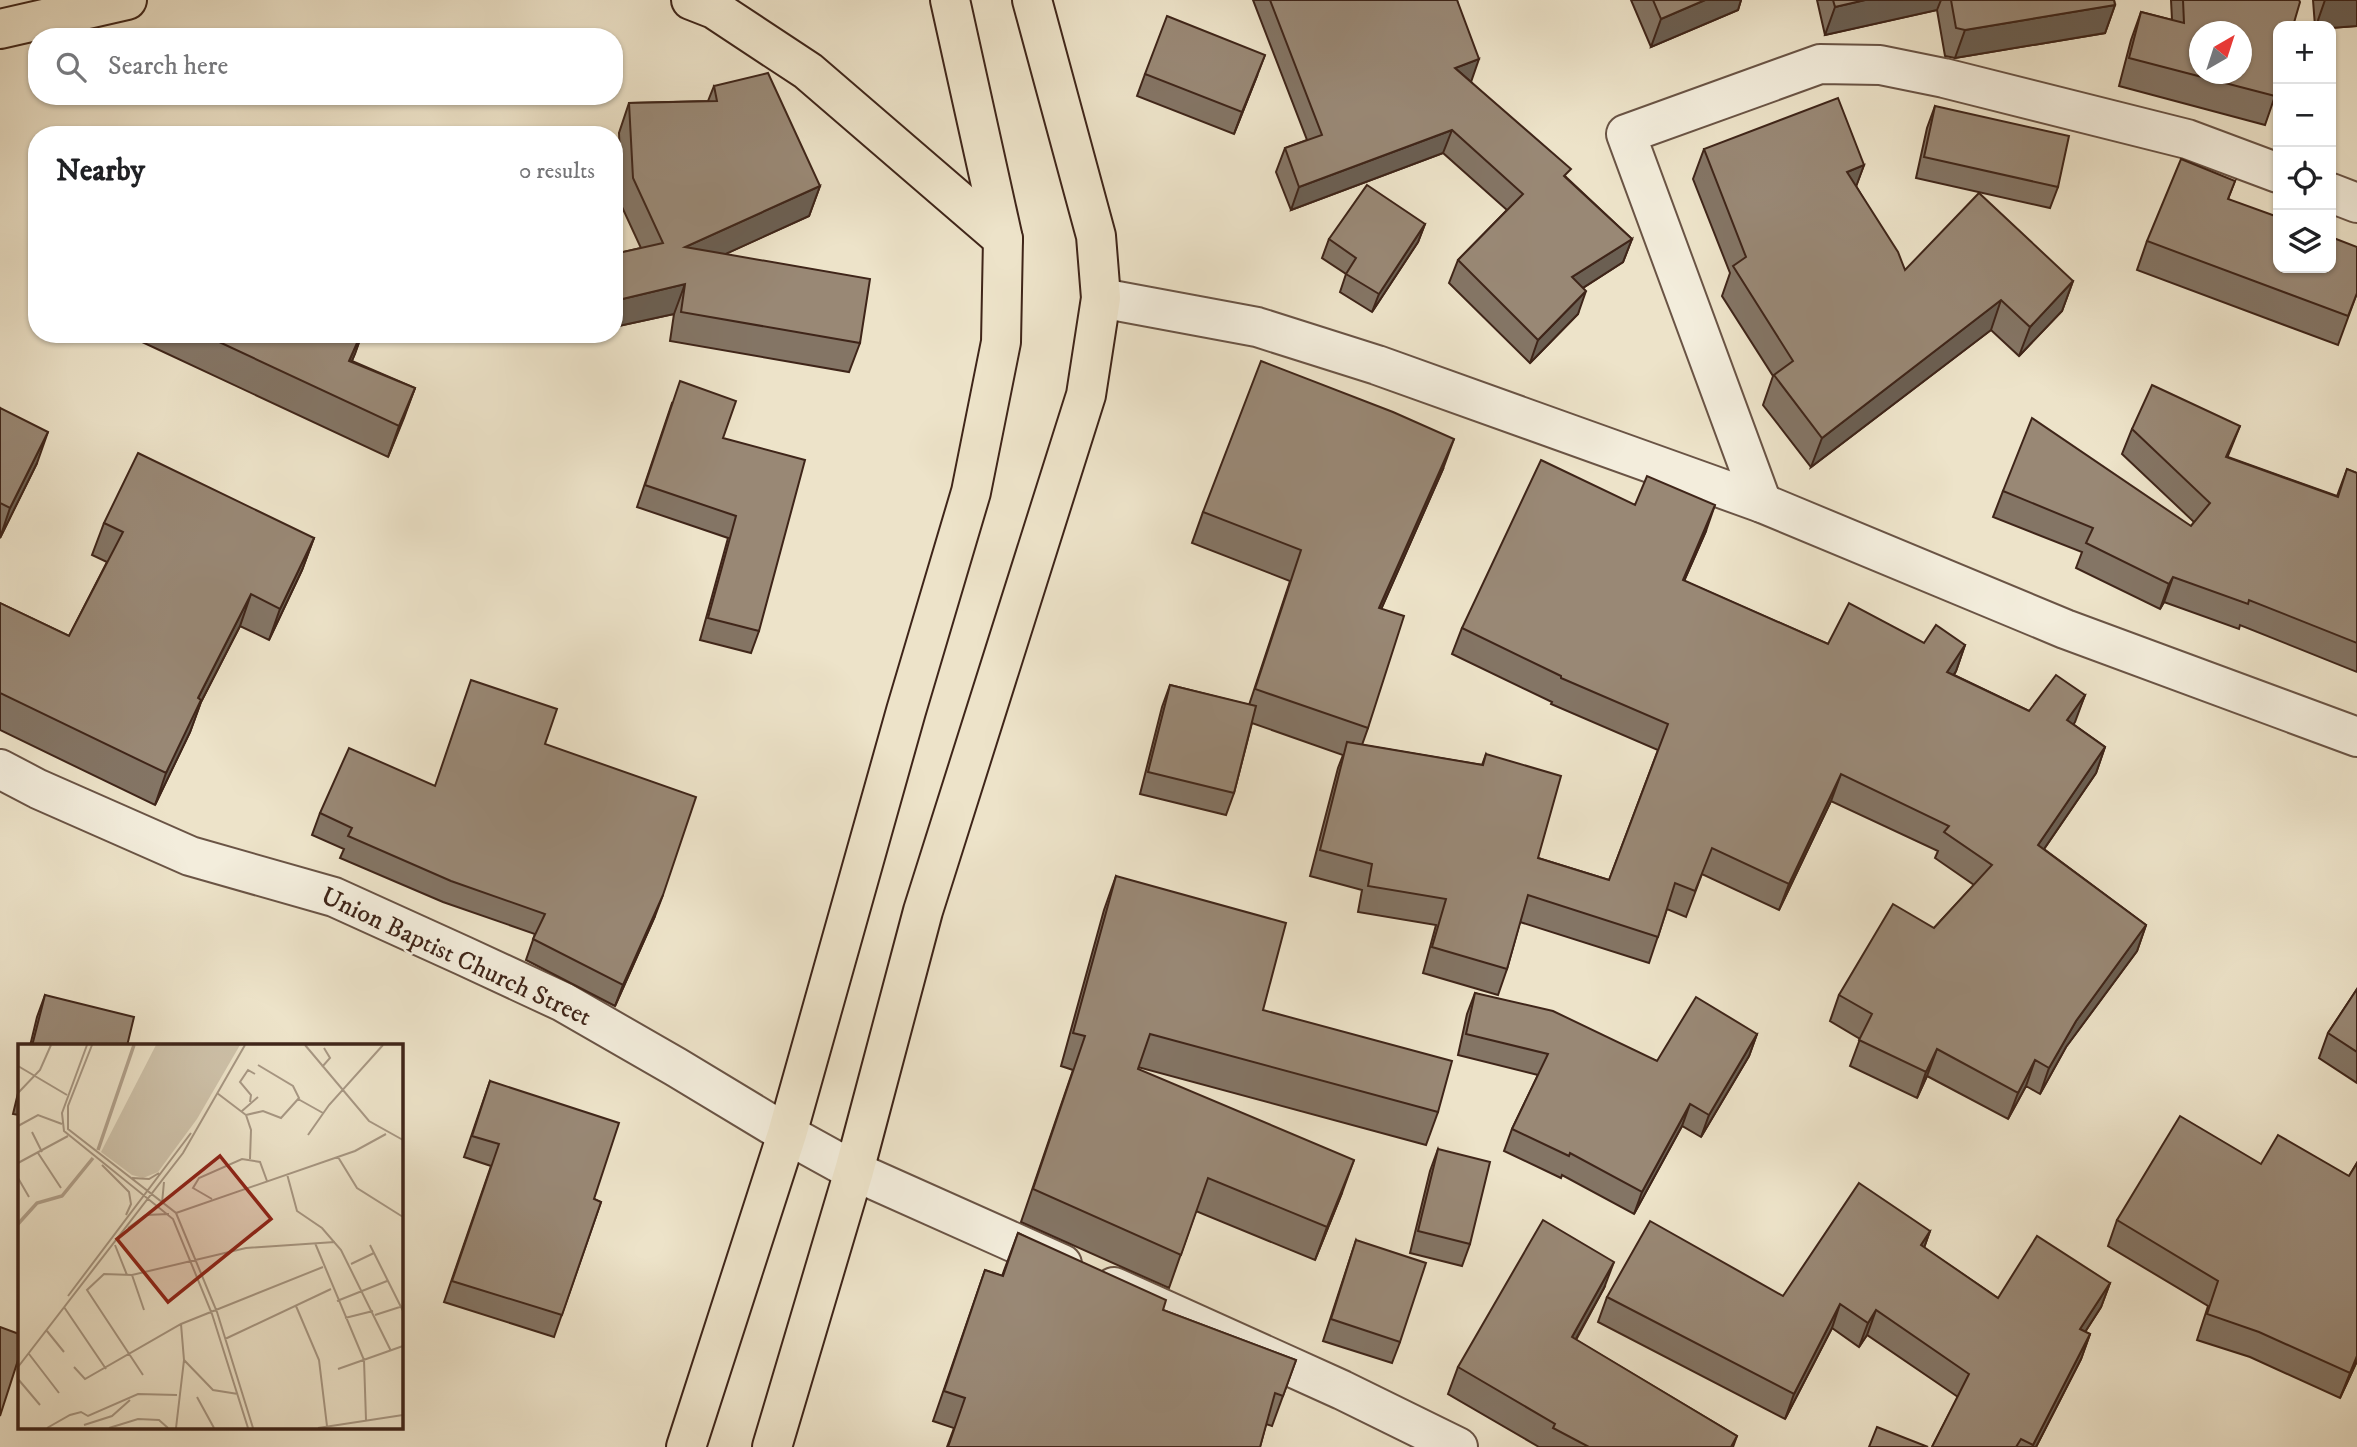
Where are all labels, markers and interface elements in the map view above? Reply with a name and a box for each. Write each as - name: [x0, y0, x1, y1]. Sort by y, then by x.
- north arrow: [2189, 21, 2252, 84]
- map controls: [2273, 21, 2336, 273]
- button: +: [2273, 21, 2336, 84]
- search box: [28, 28, 623, 105]
- icon: search: [52, 48, 90, 86]
- text: Search here: [108, 50, 228, 83]
- button: −: [2273, 84, 2336, 147]
- button: locate: [2273, 147, 2336, 210]
- text: Nearby: [56, 153, 145, 190]
- text: 0 results: [519, 157, 595, 186]
- button: layers: [2273, 210, 2336, 273]
- street label: Union Baptist Church Street: [316, 880, 596, 1034]
- inset map: [18, 1044, 402, 1430]

